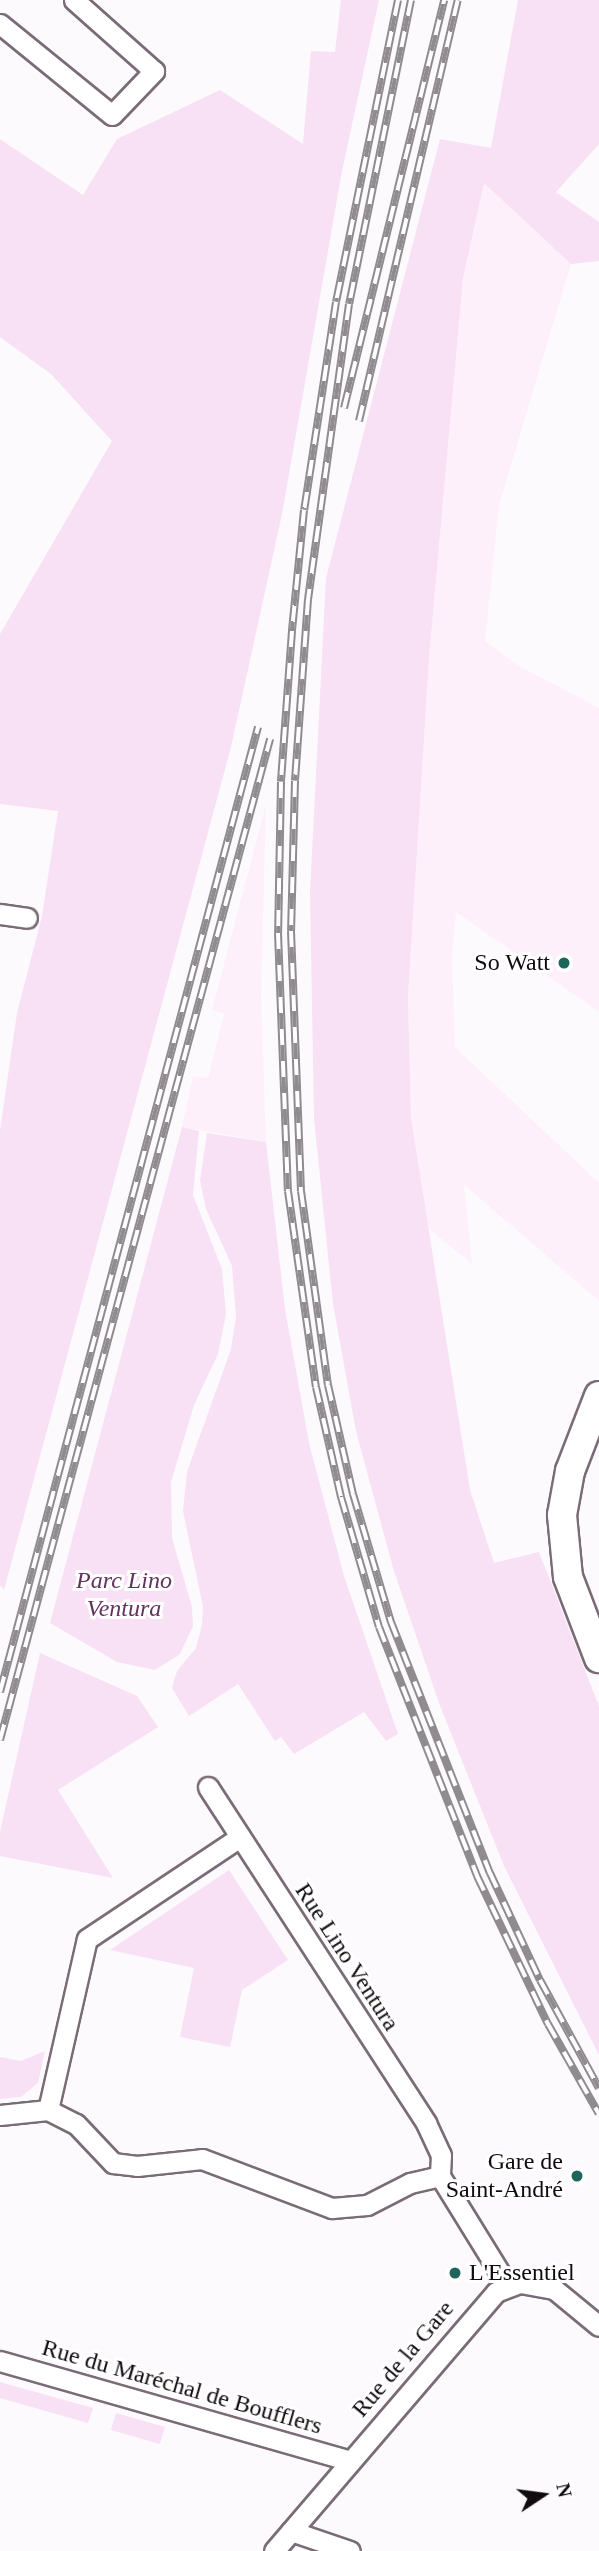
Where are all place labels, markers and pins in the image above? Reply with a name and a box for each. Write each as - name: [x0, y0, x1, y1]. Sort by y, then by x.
- place label: So Watt: [474, 949, 550, 977]
- marker: So Watt: [556, 955, 572, 971]
- place label: Gare de Saint-André: [446, 2148, 563, 2204]
- marker: Gare de Saint-André: [569, 2168, 585, 2184]
- place label: L'Essentiel: [469, 2259, 575, 2287]
- marker: L'Essentiel: [447, 2265, 463, 2281]

